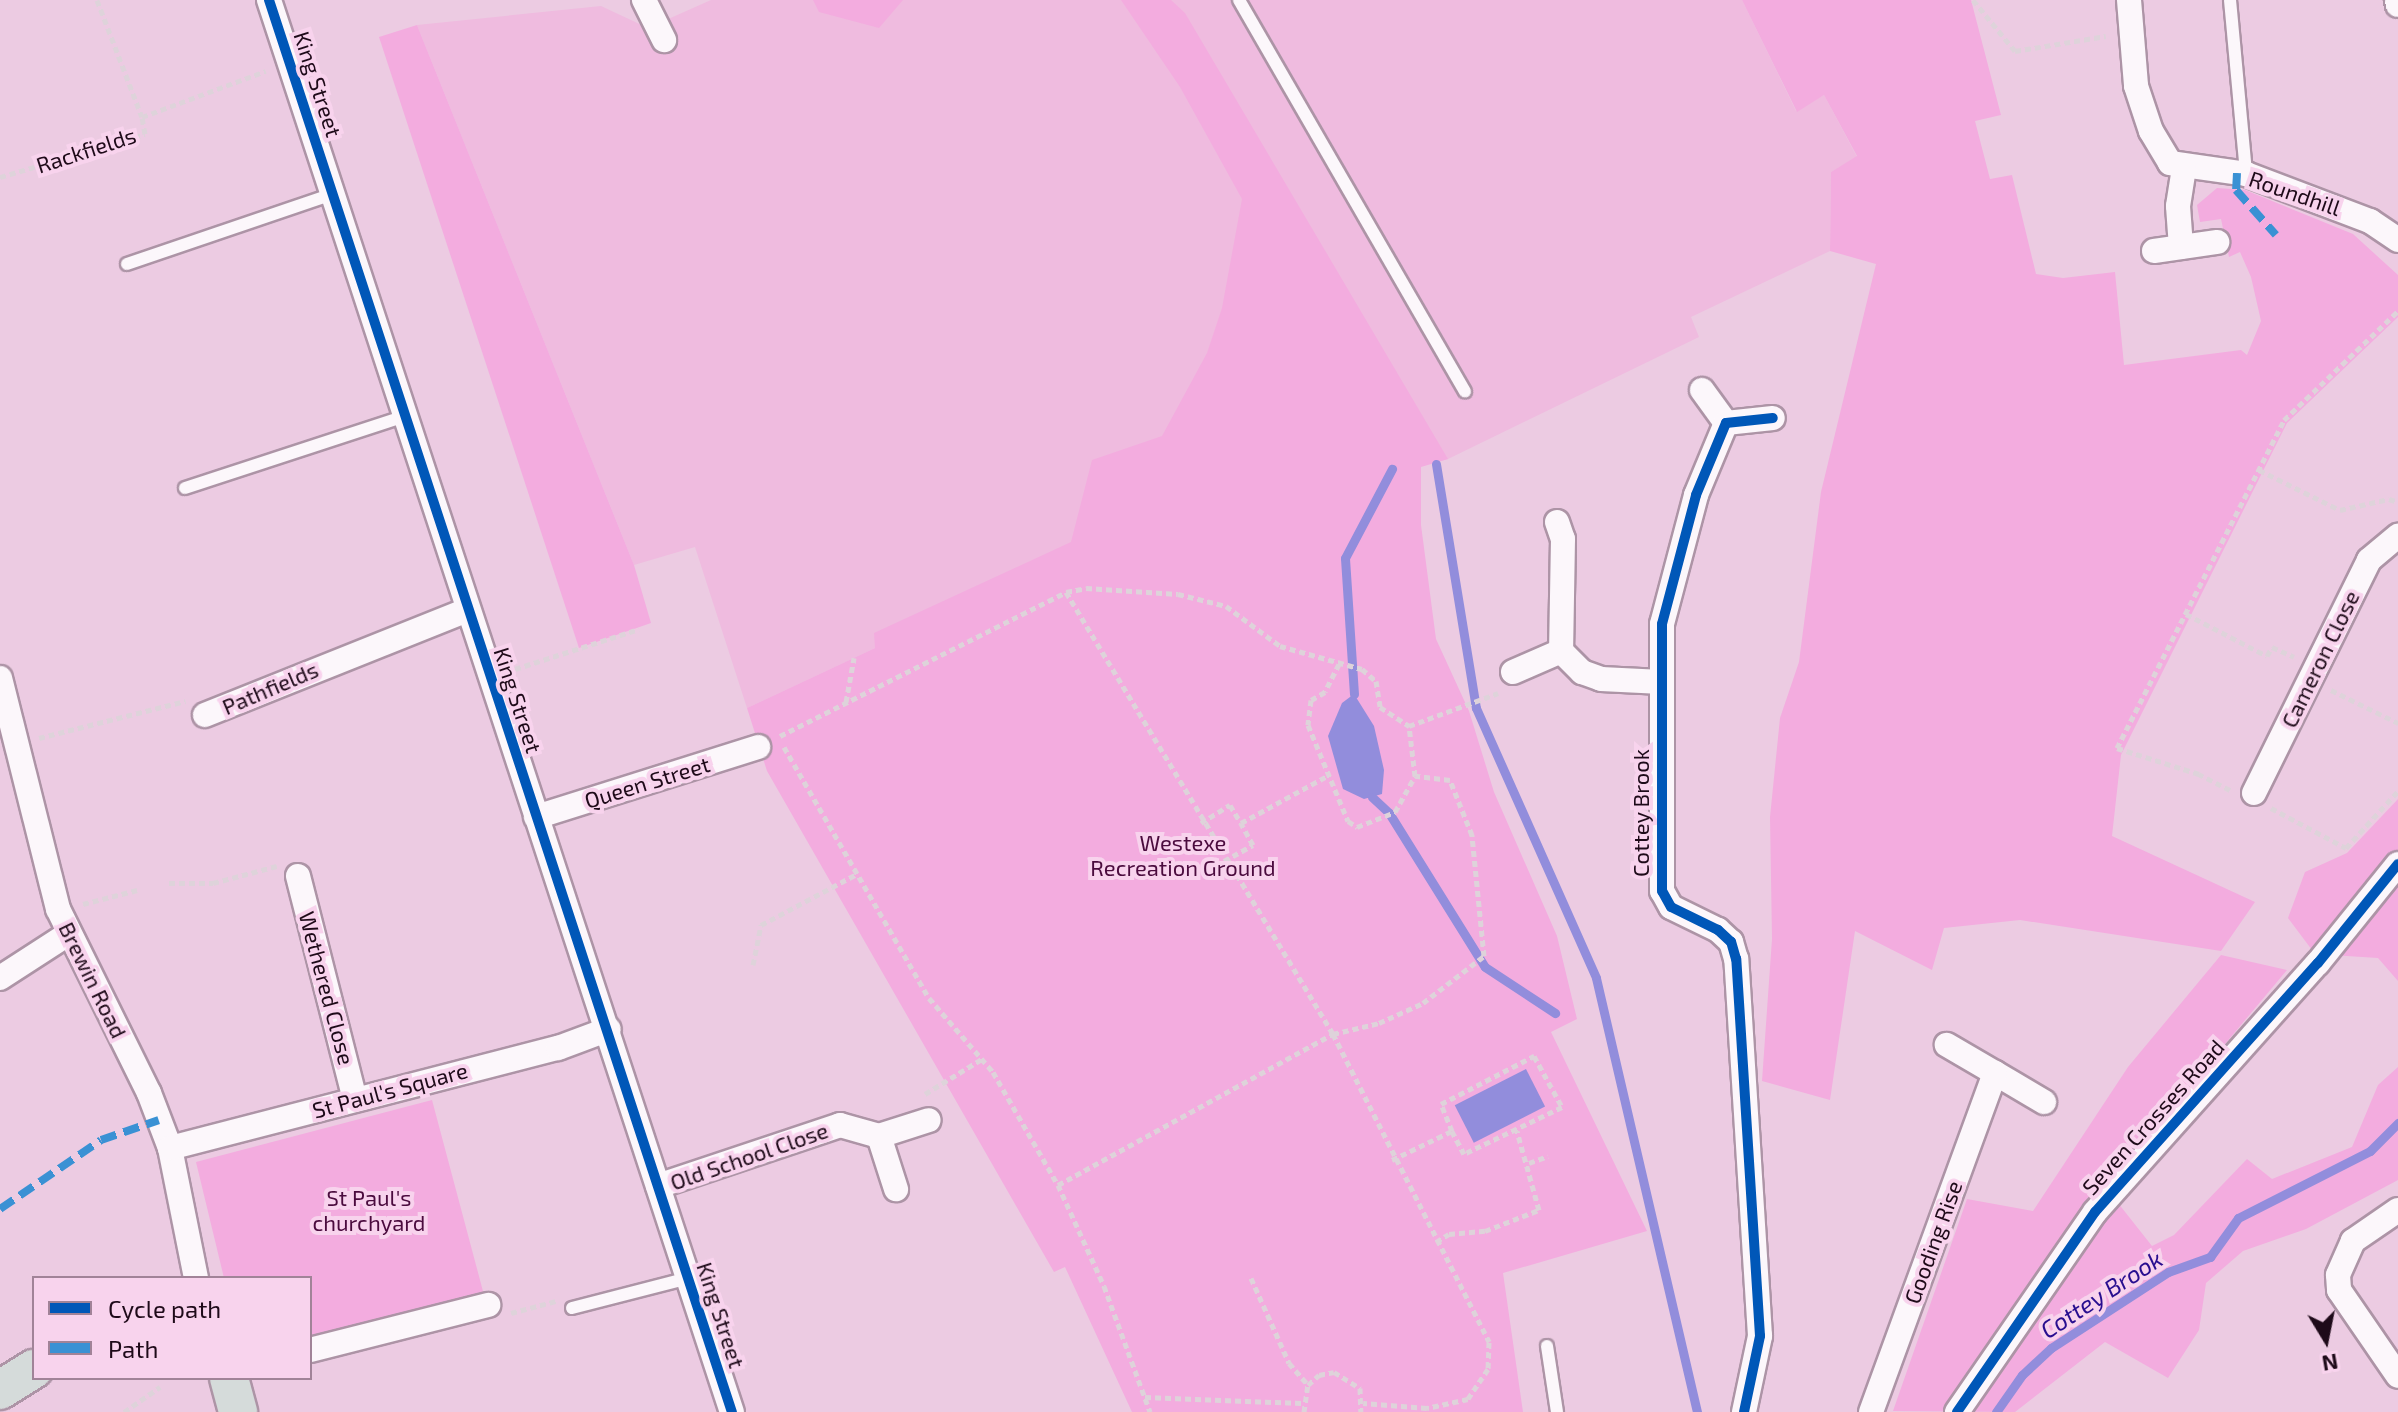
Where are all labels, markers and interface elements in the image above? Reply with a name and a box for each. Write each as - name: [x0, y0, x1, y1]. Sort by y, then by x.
- street label: King Street: [289, 28, 347, 140]
- street label: Rackfields: [33, 122, 139, 178]
- street label: Roundhill: [2246, 165, 2344, 221]
- street label: Cameron Close: [2275, 586, 2365, 732]
- street label: King Street: [489, 644, 547, 756]
- street label: Pathfields: [218, 656, 322, 720]
- street label: Cottey Brook: [1628, 749, 1654, 877]
- street label: Queen Street: [581, 750, 713, 814]
- park label: Westexe Recreation Ground: [1090, 829, 1276, 880]
- street label: Wethered Close: [294, 908, 360, 1068]
- street label: Brewin Road: [54, 918, 132, 1042]
- street label: Seven Crosses Road: [2076, 1034, 2230, 1200]
- street label: St Paul's Square: [309, 1057, 471, 1123]
- street label: Old School Close: [666, 1117, 832, 1195]
- street label: Gooding Rise: [1899, 1177, 1967, 1307]
- park label: St Paul's churchyard: [313, 1184, 425, 1236]
- water label: Cottey Brook: [2034, 1244, 2168, 1344]
- street label: King Street: [692, 1259, 750, 1371]
- legend: [32, 1276, 312, 1380]
- text: Cycle path: [108, 1294, 221, 1323]
- north arrow: [2286, 1300, 2366, 1380]
- text: Path: [108, 1334, 158, 1363]
- text: N: [2320, 1349, 2340, 1378]

